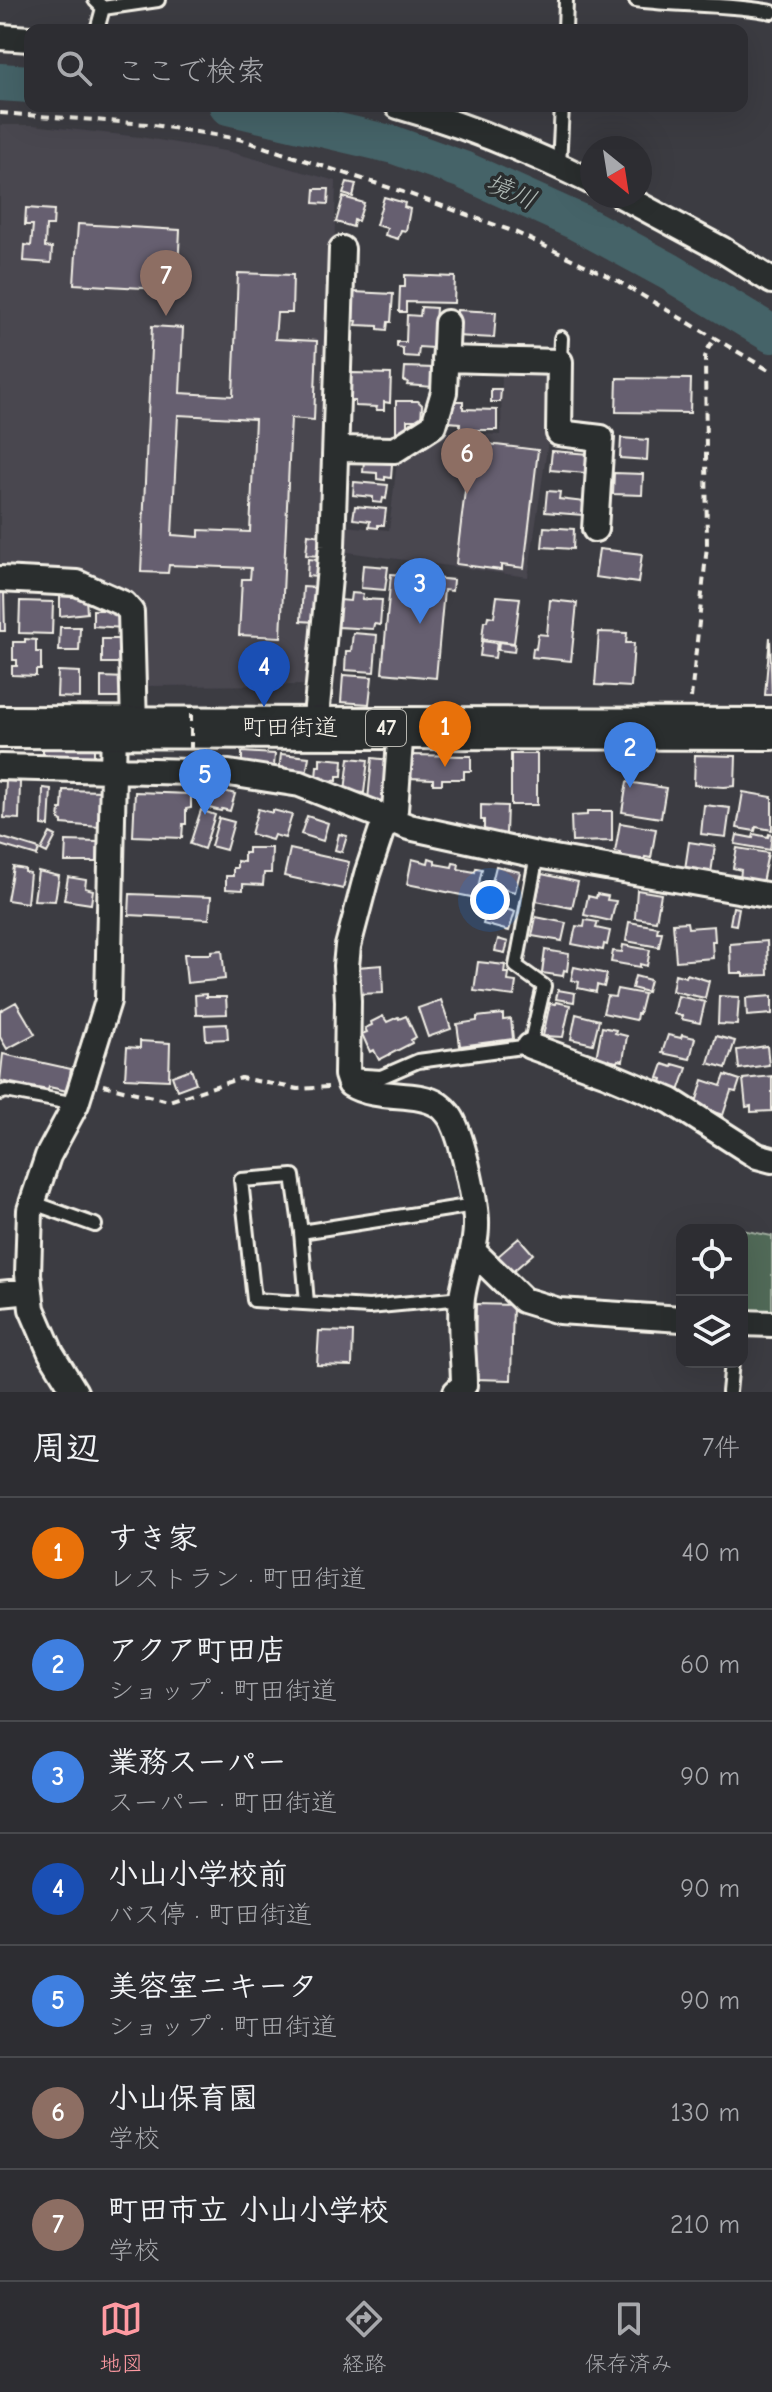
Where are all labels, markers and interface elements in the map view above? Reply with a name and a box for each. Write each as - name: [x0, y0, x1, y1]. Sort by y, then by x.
- search box: [24, 24, 748, 112]
- icon: search: [52, 46, 96, 90]
- text: ここで検索: [116, 54, 266, 89]
- north arrow: [580, 136, 652, 208]
- water label: 境川: [481, 168, 541, 216]
- pin: 7: [140, 250, 192, 316]
- pin: 6: [441, 428, 493, 494]
- pin: 3: [394, 558, 446, 624]
- pin: 4: [238, 641, 290, 707]
- pin: 1: [419, 701, 471, 767]
- road number: 47: [366, 710, 406, 746]
- street label: 町田街道: [242, 713, 338, 741]
- pin: 2: [604, 722, 656, 788]
- pin: 5: [179, 749, 231, 815]
- your location: [470, 880, 510, 920]
- map controls: [676, 1224, 748, 1368]
- button: locate: [676, 1224, 748, 1296]
- button: layers: [676, 1296, 748, 1368]
- text: 周辺: [32, 1428, 100, 1468]
- text: 7件: [702, 1433, 740, 1463]
- text: すき家: [108, 1521, 198, 1556]
- text: 1: [53, 1538, 63, 1568]
- text: 40 m: [681, 1538, 740, 1568]
- text: レストラン · 町田街道: [108, 1564, 366, 1594]
- text: アクア町田店: [108, 1633, 286, 1668]
- text: 2: [52, 1650, 64, 1680]
- text: 60 m: [680, 1650, 740, 1680]
- text: ショップ · 町田街道: [108, 1676, 337, 1706]
- text: 業務スーパー: [108, 1745, 287, 1780]
- text: 3: [52, 1762, 64, 1792]
- text: 90 m: [680, 1762, 740, 1792]
- text: スーパー · 町田街道: [108, 1788, 337, 1818]
- text: 小山小学校前: [108, 1857, 288, 1892]
- text: 4: [52, 1874, 64, 1904]
- text: 90 m: [680, 1874, 740, 1904]
- text: バス停 · 町田街道: [108, 1900, 312, 1930]
- text: 美容室ニキータ: [108, 1969, 318, 2004]
- text: 5: [51, 1986, 65, 2016]
- text: 90 m: [680, 1986, 740, 2016]
- text: ショップ · 町田街道: [108, 2012, 337, 2042]
- text: 小山保育園: [108, 2081, 258, 2116]
- text: 6: [51, 2098, 65, 2128]
- text: 130 m: [671, 2098, 740, 2128]
- text: 学校: [108, 2124, 160, 2154]
- text: 町田市立 小山小学校: [108, 2193, 389, 2228]
- text: 7: [52, 2210, 64, 2240]
- text: 210 m: [670, 2210, 740, 2240]
- text: 学校: [108, 2236, 160, 2266]
- tab: 地図: [99, 2297, 143, 2377]
- tab: 経路: [342, 2297, 386, 2377]
- tab: 保存済み: [585, 2297, 673, 2377]

